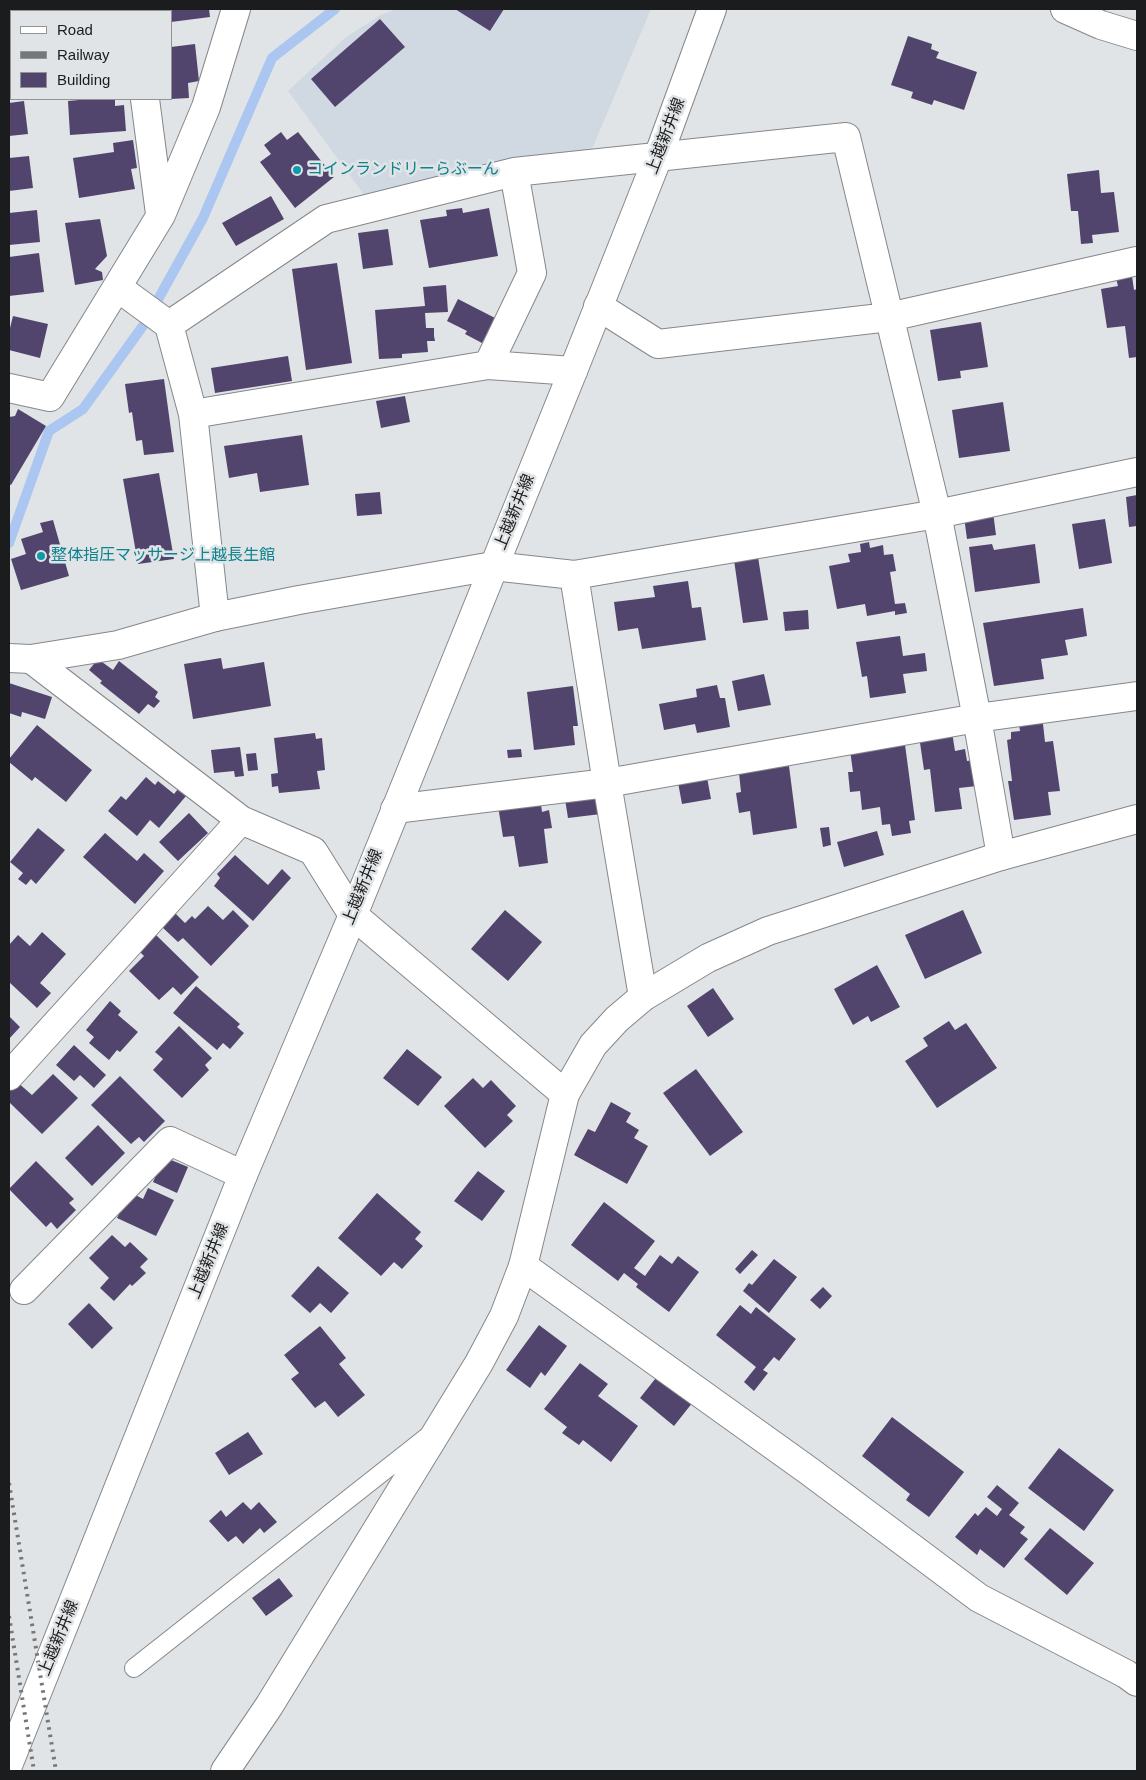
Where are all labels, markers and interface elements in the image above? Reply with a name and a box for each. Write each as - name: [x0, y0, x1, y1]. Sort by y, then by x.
- legend: [10, 10, 172, 100]
- text: Road: [57, 21, 93, 38]
- text: Railway: [57, 46, 110, 63]
- text: Building: [57, 71, 110, 88]
- street label: 上越新井線: [643, 95, 689, 177]
- place label: コインランドリーらぶーん: [307, 160, 499, 180]
- marker: コインランドリーらぶーん: [291, 164, 303, 176]
- street label: 上越新井線: [491, 471, 539, 553]
- place label: 整体指圧マッサージ上越長生館: [51, 546, 275, 566]
- marker: 整体指圧マッサージ上越長生館: [35, 550, 47, 562]
- street label: 上越新井線: [339, 846, 387, 928]
- street label: 上越新井線: [185, 1220, 233, 1302]
- street label: 上越新井線: [35, 1597, 83, 1679]

